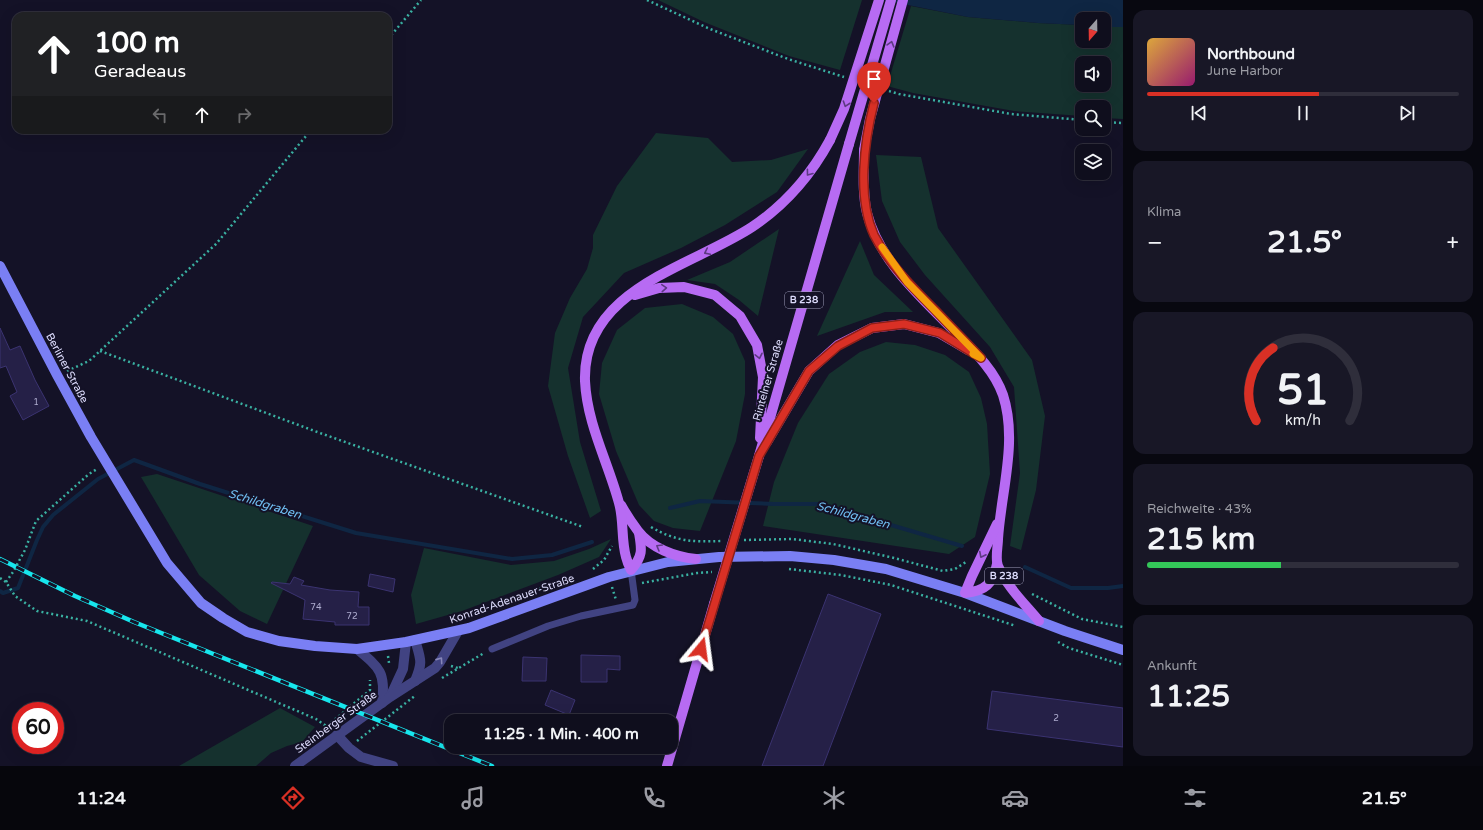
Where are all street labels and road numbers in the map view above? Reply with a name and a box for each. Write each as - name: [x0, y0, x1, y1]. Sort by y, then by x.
- road number: B 238: [785, 292, 823, 308]
- street label: Berliner Straße: [43, 331, 91, 405]
- street label: Rintelner Straße: [750, 338, 786, 422]
- road number: B 238: [985, 568, 1023, 584]
- street label: Konrad-Adenauer-Straße: [448, 571, 576, 627]
- street label: Steinberger Straße: [293, 688, 379, 756]

